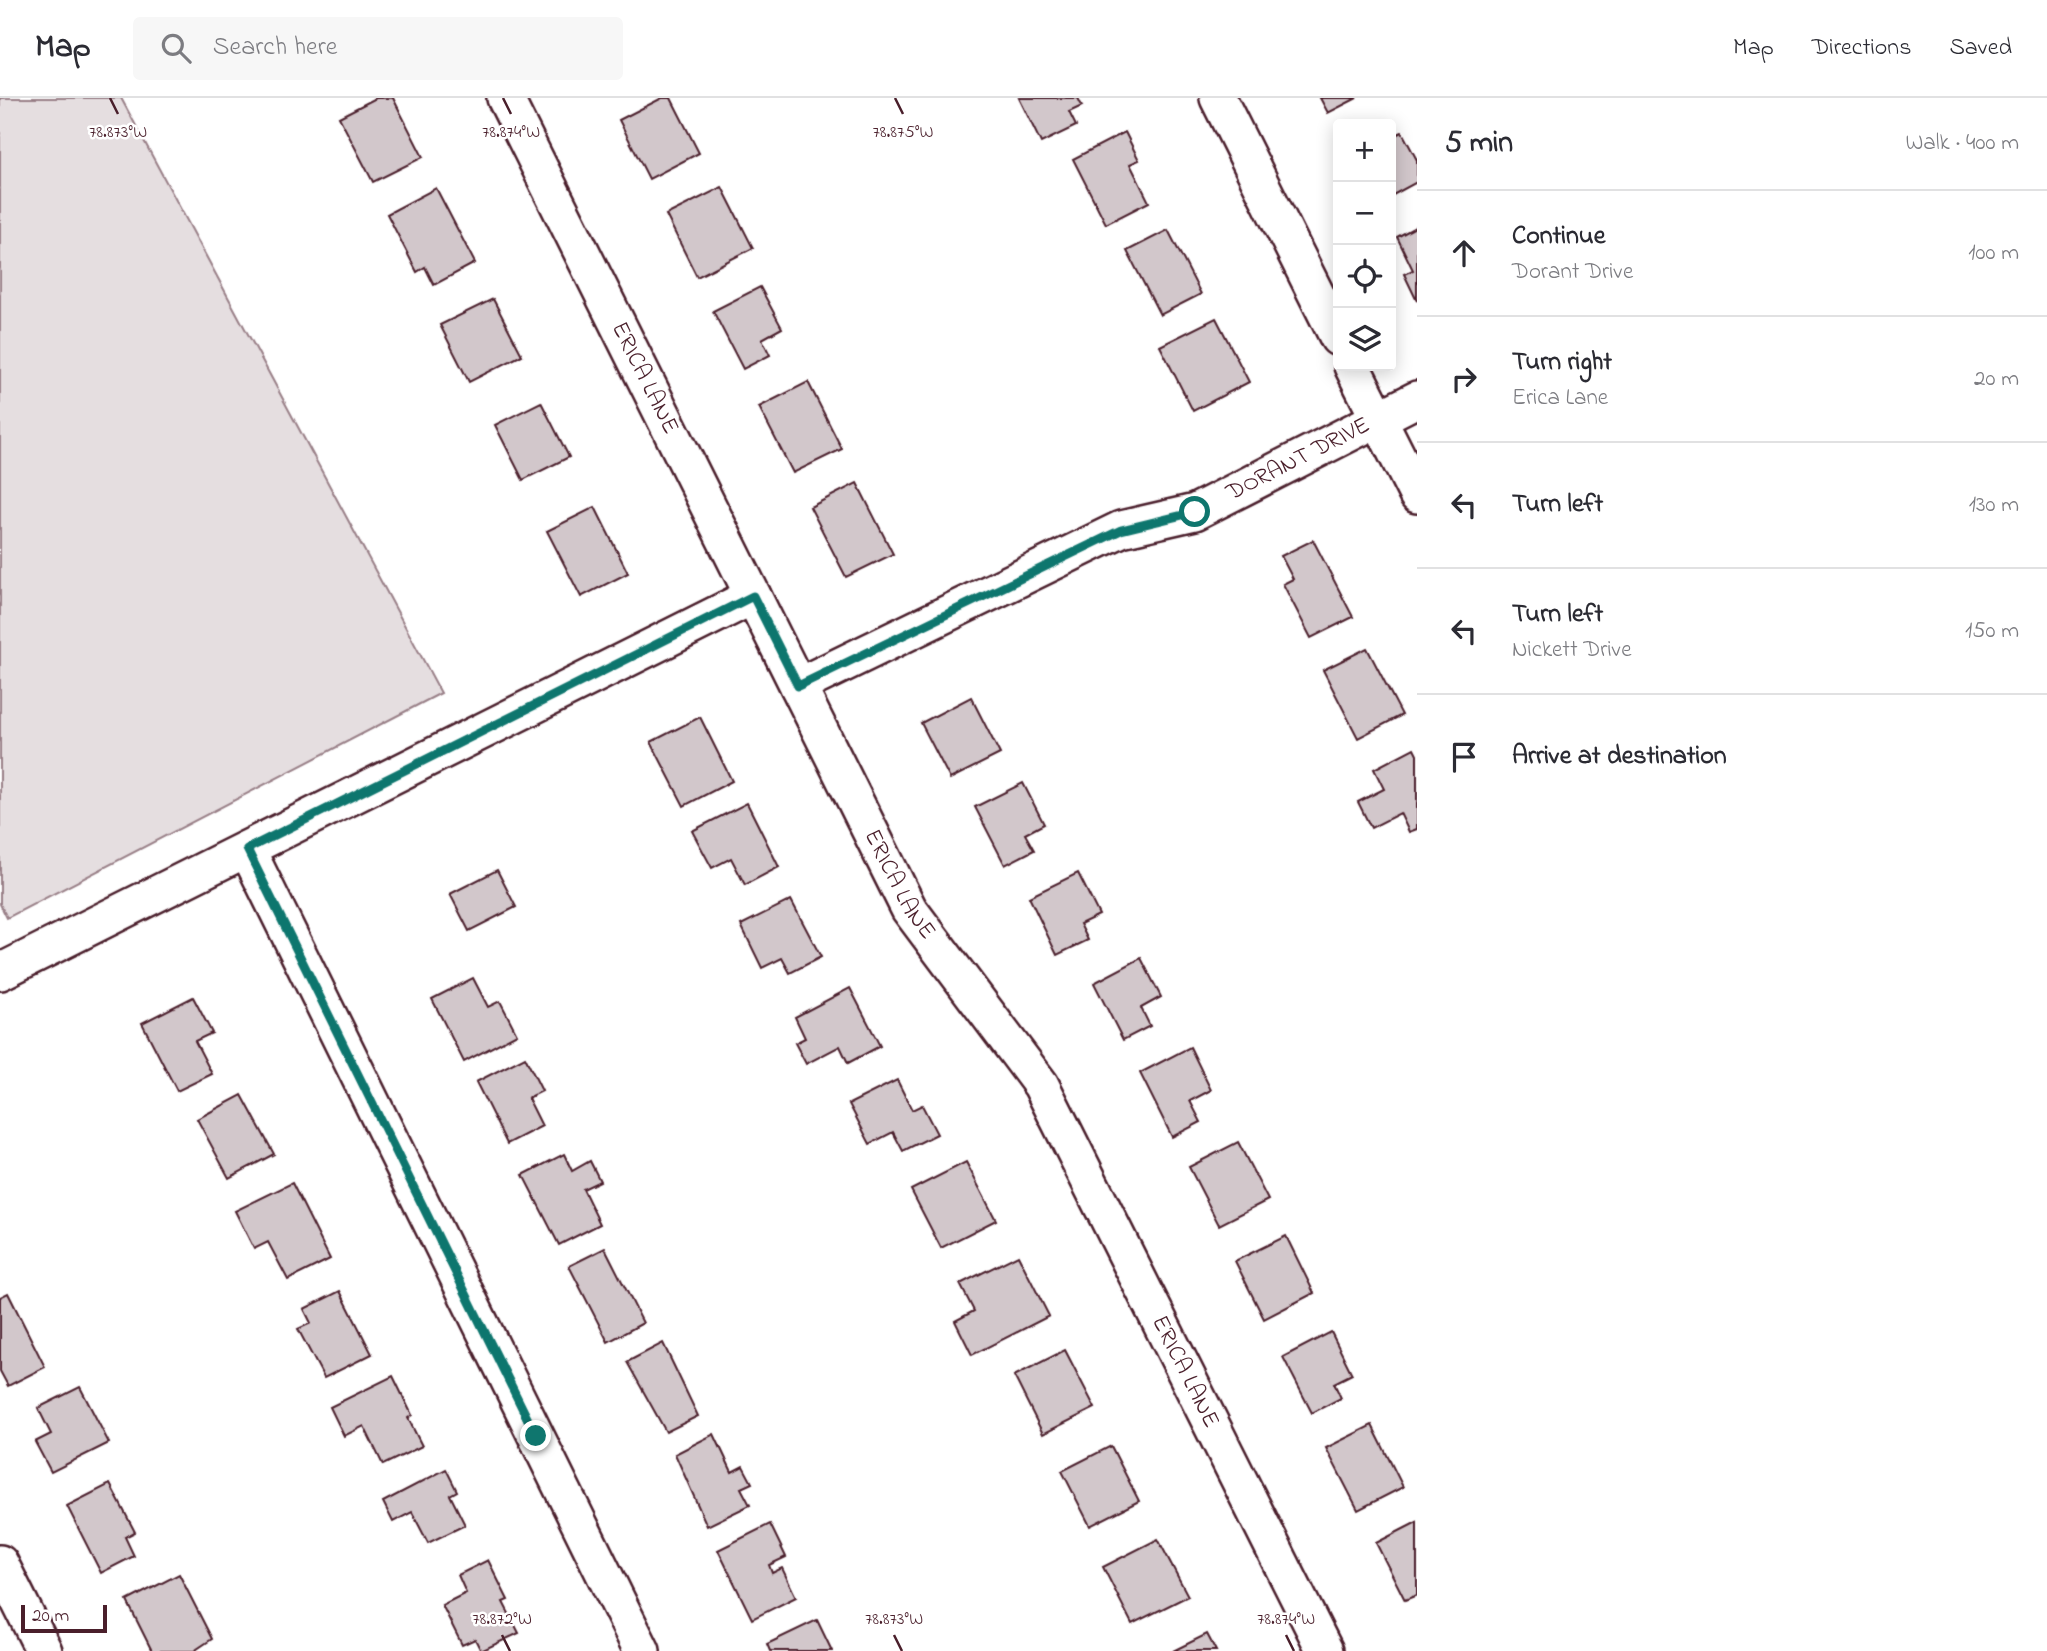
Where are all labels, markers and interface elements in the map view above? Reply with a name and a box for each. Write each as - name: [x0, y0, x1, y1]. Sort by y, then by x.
- search box: [133, 17, 623, 80]
- text: Map: [35, 24, 91, 72]
- icon: search: [157, 29, 195, 67]
- text: Search here: [213, 29, 337, 67]
- text: Map: [1733, 31, 1774, 66]
- text: Directions: [1812, 31, 1911, 66]
- text: Saved: [1949, 31, 2012, 66]
- map controls: [1333, 119, 1396, 371]
- button: +: [1333, 119, 1396, 182]
- text: 78.873°W: [89, 120, 147, 146]
- text: 78.874°W: [482, 120, 540, 146]
- text: 78.875°W: [872, 120, 934, 146]
- text: 5 min: [1445, 122, 1513, 166]
- text: Walk · 400 m: [1905, 127, 2019, 160]
- button: −: [1333, 182, 1396, 245]
- text: Continue: [1512, 218, 1605, 256]
- icon: ahead: [1445, 234, 1483, 272]
- text: 100 m: [1968, 237, 2019, 270]
- button: locate: [1333, 245, 1396, 308]
- text: Dorant Drive: [1512, 256, 1633, 289]
- button: layers: [1333, 308, 1396, 371]
- street label: ERICA LANE: [602, 316, 687, 441]
- text: Turn right: [1512, 344, 1612, 382]
- icon: right: [1445, 360, 1483, 398]
- text: 20 m: [1974, 363, 2019, 396]
- text: Erica Lane: [1512, 382, 1608, 415]
- street label: DORANT DRIVE: [1220, 408, 1376, 511]
- icon: left: [1445, 486, 1483, 524]
- text: Turn left: [1512, 486, 1603, 524]
- text: 130 m: [1969, 489, 2019, 522]
- route start: [1179, 496, 1210, 527]
- text: Turn left: [1512, 596, 1603, 634]
- icon: left: [1445, 612, 1483, 650]
- text: 150 m: [1965, 615, 2019, 648]
- text: Nickett Drive: [1512, 634, 1632, 667]
- icon: arrive: [1445, 738, 1483, 776]
- text: Arrive at destination: [1512, 738, 1727, 776]
- street label: ERICA LANE: [855, 823, 944, 947]
- street label: ERICA LANE: [1142, 1310, 1228, 1434]
- route end: [520, 1420, 551, 1451]
- scale bar: [21, 1602, 107, 1634]
- text: 20 m: [32, 1603, 69, 1630]
- text: 78.872°W: [472, 1607, 532, 1633]
- text: 78.873°W: [865, 1607, 923, 1633]
- text: 78.874°W: [1257, 1607, 1315, 1633]

